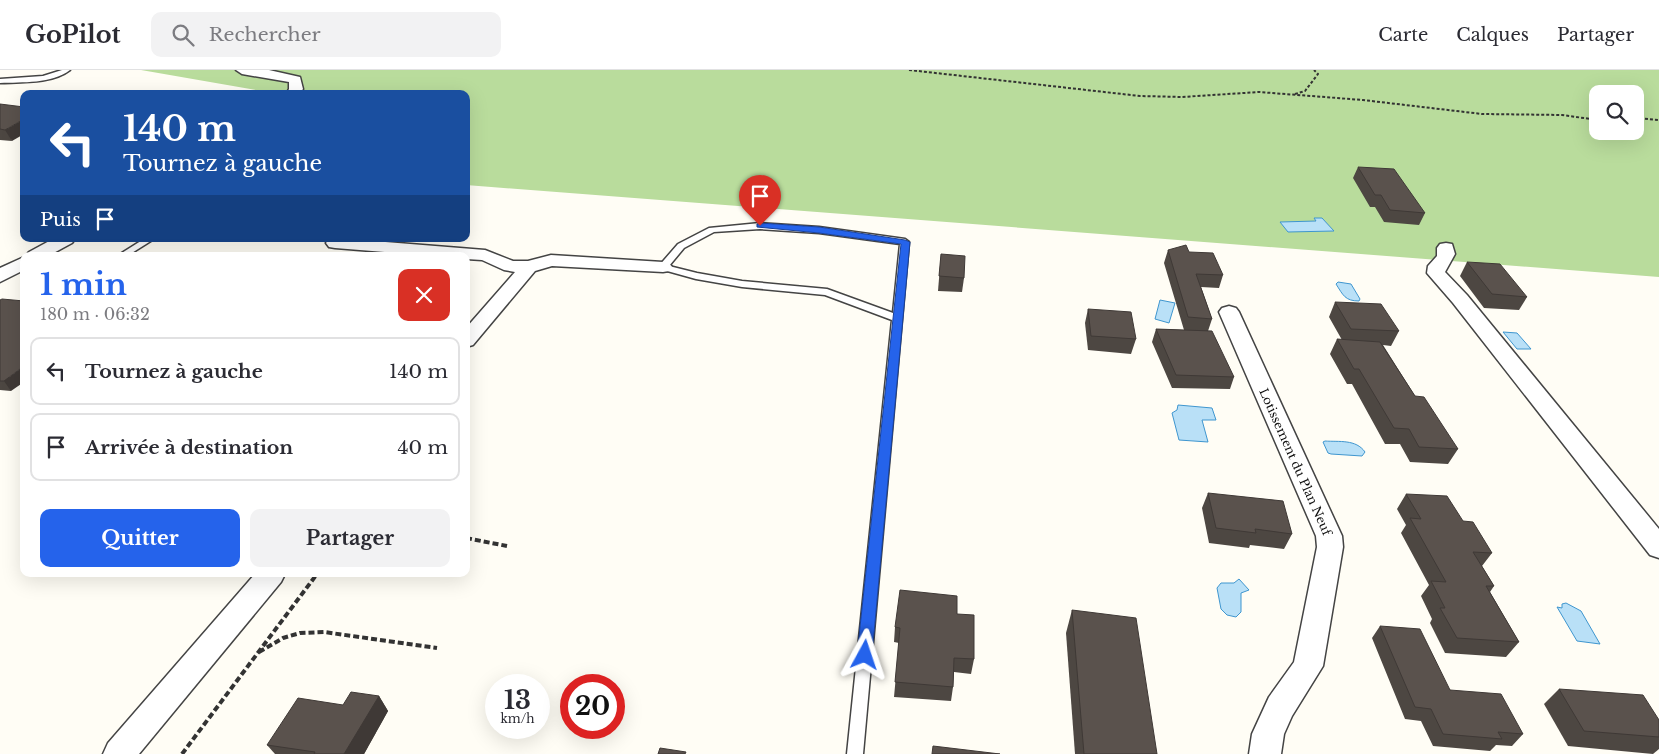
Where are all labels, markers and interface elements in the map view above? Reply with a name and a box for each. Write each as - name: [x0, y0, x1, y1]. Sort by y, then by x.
- search box: [151, 12, 501, 57]
- text: GoPilot: [25, 20, 121, 49]
- icon: search: [169, 21, 197, 49]
- text: Rechercher: [209, 23, 321, 46]
- text: Carte: [1378, 24, 1428, 46]
- text: Calques: [1456, 24, 1529, 46]
- text: Partager: [1557, 24, 1634, 46]
- map controls: [1589, 85, 1644, 140]
- button: search: [1589, 85, 1644, 140]
- text: 140 m: [123, 107, 236, 150]
- icon: left: [40, 110, 105, 175]
- text: Tournez à gauche: [123, 150, 322, 177]
- pin: [739, 175, 781, 226]
- icon: arrive: [746, 182, 774, 210]
- icon: arrive: [91, 205, 119, 233]
- text: Puis: [40, 208, 81, 231]
- text: 1 min: [40, 266, 127, 303]
- button: close: [398, 269, 450, 321]
- text: 180 m · 06:32: [40, 304, 150, 324]
- icon: left: [42, 357, 70, 385]
- text: Tournez à gauche: [85, 360, 263, 383]
- text: 140 m: [389, 360, 448, 383]
- street label: Lotissement du Plan Neuf: [1256, 386, 1336, 540]
- icon: arrive: [42, 433, 70, 461]
- text: Arrivée à destination: [85, 436, 293, 459]
- text: 40 m: [397, 436, 448, 459]
- button: Quitter: [40, 509, 240, 567]
- button: Partager: [250, 509, 450, 567]
- position arrow: [838, 628, 890, 680]
- speed limit sign: 20: [560, 674, 625, 739]
- text: 13: [504, 685, 531, 716]
- text: km/h: [500, 711, 535, 726]

